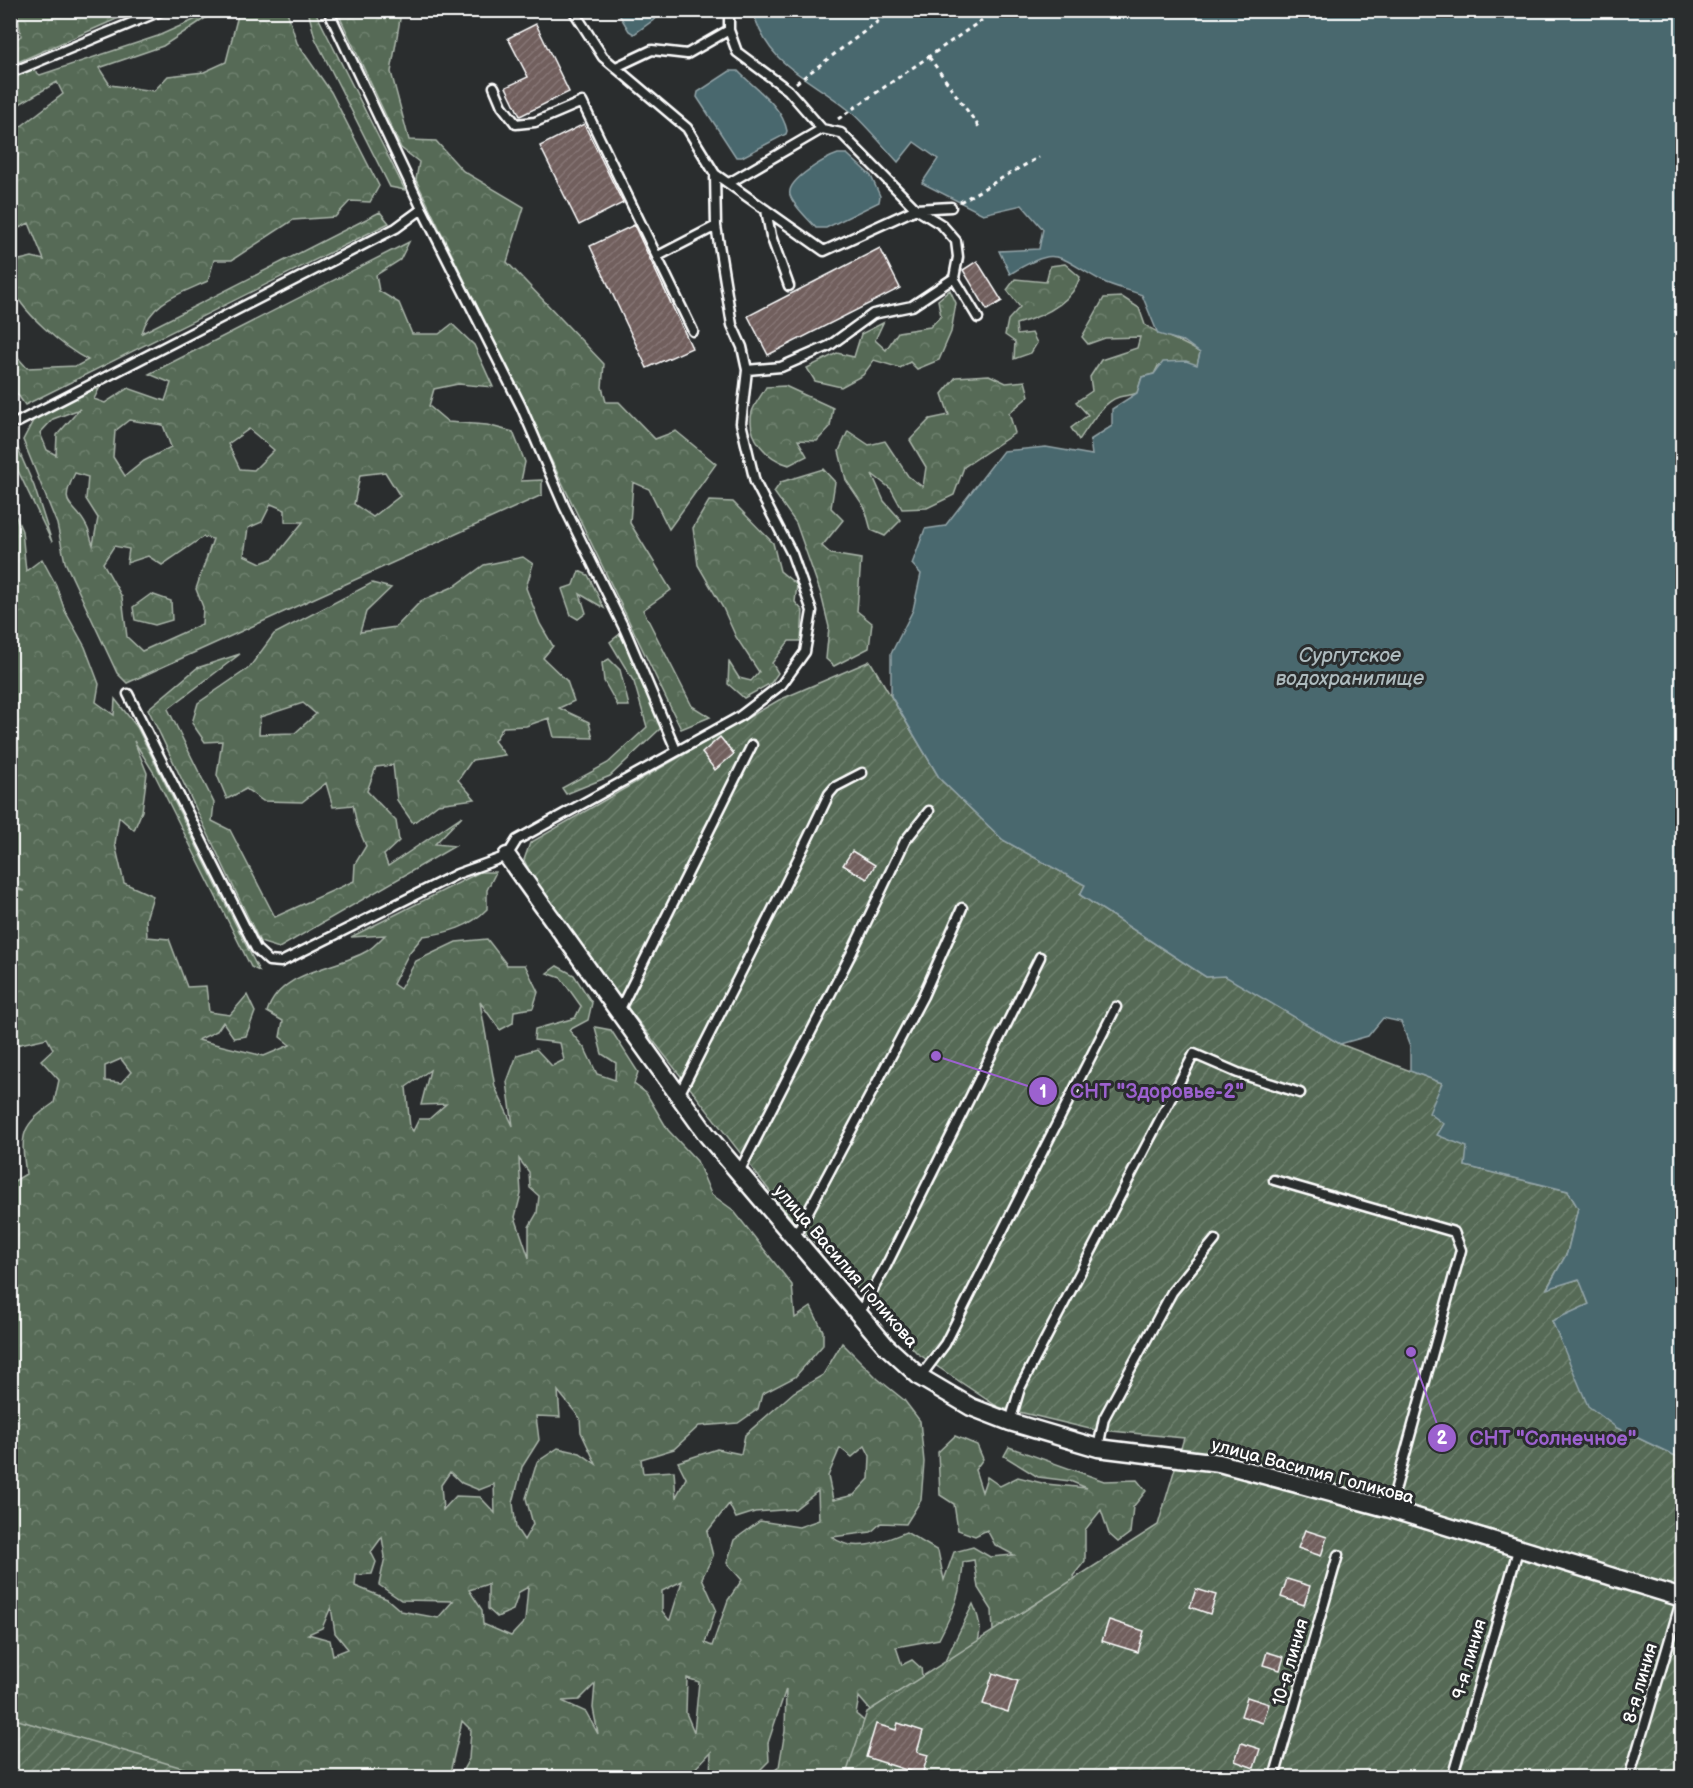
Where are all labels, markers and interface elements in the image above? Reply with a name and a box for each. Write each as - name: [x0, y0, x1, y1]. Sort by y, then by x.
- water label: Сургутское водохранилище: [1276, 644, 1424, 691]
- callout: СНТ "Здоровье-2": [1028, 1072, 1256, 1110]
- text: СНТ "Здоровье-2": [1070, 1080, 1244, 1104]
- text: 1: [1039, 1082, 1047, 1103]
- street label: улица Василия Голикова: [769, 1181, 922, 1352]
- callout: СНТ "Солнечное": [1427, 1419, 1648, 1457]
- text: СНТ "Солнечное": [1470, 1427, 1636, 1451]
- text: 2: [1437, 1428, 1448, 1449]
- street label: улица Василия Голикова: [1209, 1434, 1417, 1509]
- street label: 10-я линия: [1268, 1616, 1313, 1708]
- street label: 9-я линия: [1448, 1617, 1491, 1702]
- street label: 8-я линия: [1619, 1641, 1662, 1726]

